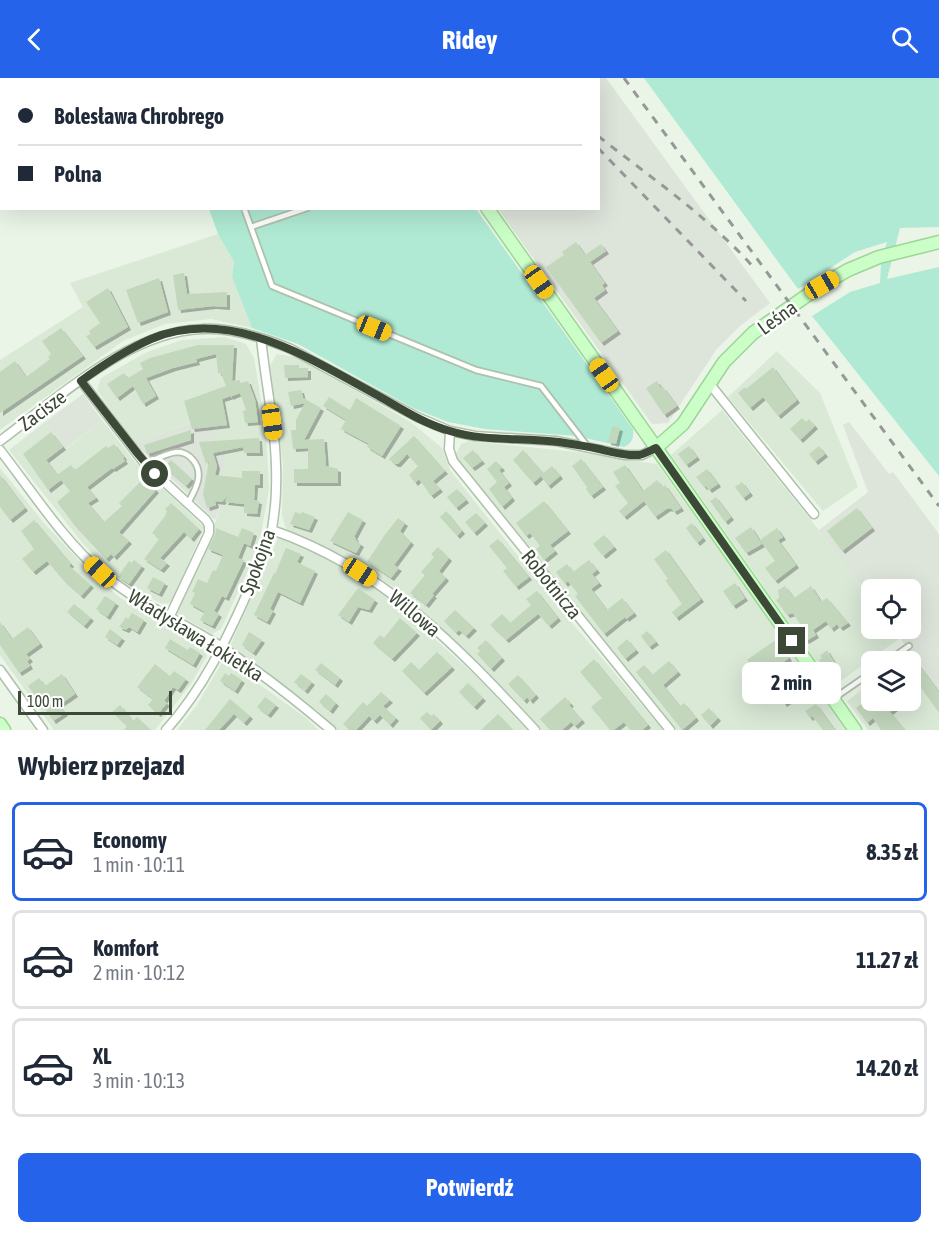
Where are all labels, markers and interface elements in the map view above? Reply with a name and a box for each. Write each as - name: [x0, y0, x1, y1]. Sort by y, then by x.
- icon: back: [18, 23, 51, 56]
- icon: search: [888, 23, 921, 56]
- text: Ridey: [442, 24, 497, 55]
- text: Bolesława Chrobrego: [54, 103, 224, 129]
- text: Polna: [54, 161, 102, 187]
- car: [521, 262, 557, 302]
- car: [802, 268, 842, 302]
- street label: Leśna: [753, 295, 801, 339]
- car: [354, 313, 394, 343]
- car: [586, 355, 622, 395]
- street label: Zacisze: [14, 385, 70, 435]
- car: [261, 403, 283, 441]
- route start: [141, 460, 168, 487]
- street label: Spokojna: [234, 526, 280, 598]
- street label: Robotnicza: [517, 545, 587, 623]
- car: [81, 553, 119, 591]
- car: [340, 555, 380, 589]
- map controls: [861, 579, 921, 711]
- button: locate: [861, 579, 921, 639]
- street label: Władysława Łokietka: [124, 584, 268, 686]
- street label: Willowa: [385, 585, 445, 641]
- route end: [778, 627, 805, 654]
- button: layers: [861, 651, 921, 711]
- callout: 2 min: [742, 662, 842, 704]
- text: 2 min: [771, 671, 812, 694]
- scale bar: [18, 688, 172, 716]
- text: 100 m: [27, 692, 63, 710]
- text: Wybierz przejazd: [18, 750, 185, 781]
- icon: car: [21, 825, 75, 879]
- text: Economy: [93, 827, 167, 853]
- text: 8.35 zł: [866, 839, 918, 865]
- text: 1 min · 10:11: [93, 853, 185, 876]
- icon: car: [21, 933, 75, 987]
- text: Komfort: [93, 935, 159, 961]
- text: 11.27 zł: [856, 947, 918, 973]
- text: 2 min · 10:12: [93, 961, 185, 984]
- icon: car: [21, 1041, 75, 1095]
- text: XL: [93, 1043, 111, 1069]
- text: 14.20 zł: [856, 1055, 918, 1081]
- text: 3 min · 10:13: [93, 1069, 185, 1092]
- button: Potwierdź: [18, 1153, 921, 1222]

